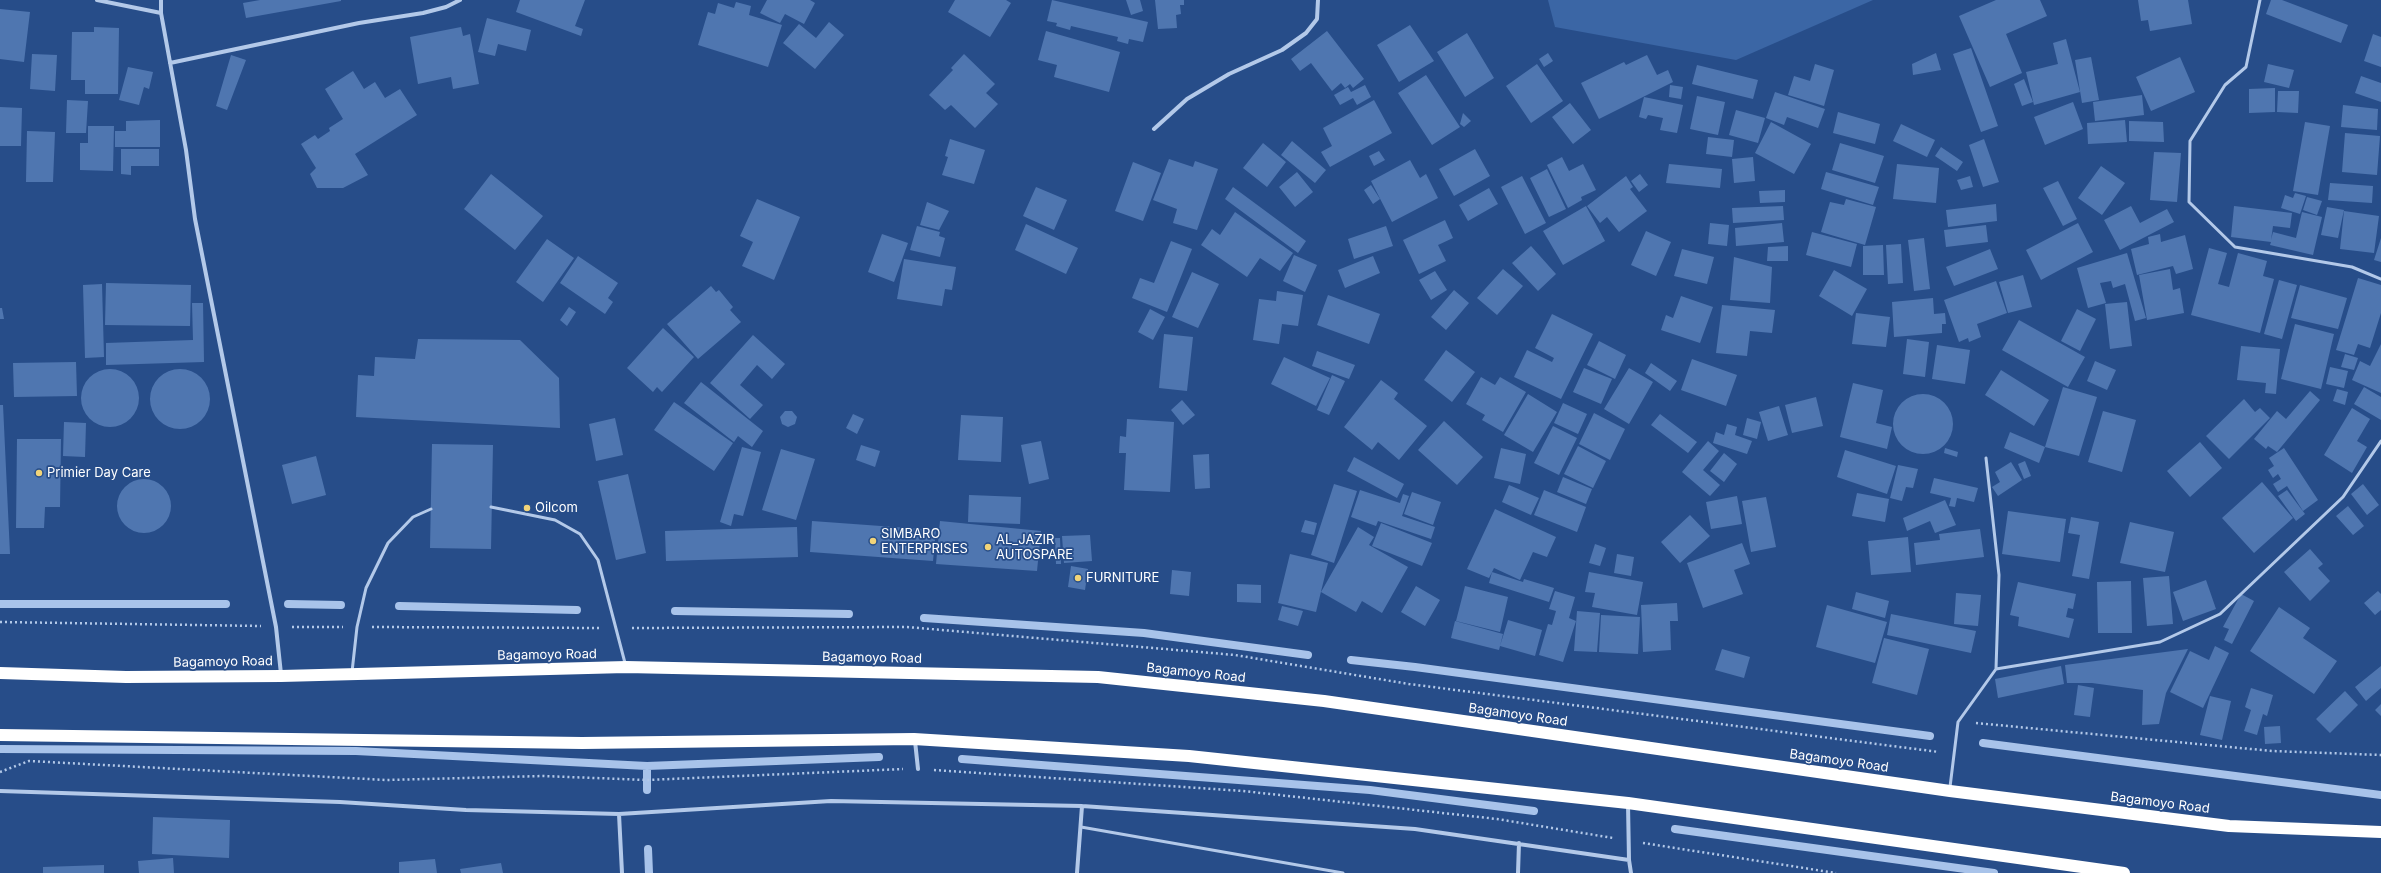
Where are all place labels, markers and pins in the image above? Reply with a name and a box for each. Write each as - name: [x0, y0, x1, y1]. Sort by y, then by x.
- place label: Primier Day Care: [47, 465, 151, 481]
- marker: Primier Day Care: [34, 468, 44, 478]
- place label: Oilcom: [535, 500, 578, 516]
- marker: Oilcom: [522, 503, 532, 513]
- place label: SIMBARO ENTERPRISES: [881, 526, 968, 557]
- place label: AL_JAZIR AUTOSPARE: [996, 532, 1073, 563]
- marker: SIMBARO ENTERPRISES: [868, 536, 878, 546]
- marker: AL_JAZIR AUTOSPARE: [983, 542, 993, 552]
- place label: FURNITURE: [1086, 570, 1159, 586]
- marker: FURNITURE: [1073, 573, 1083, 583]

